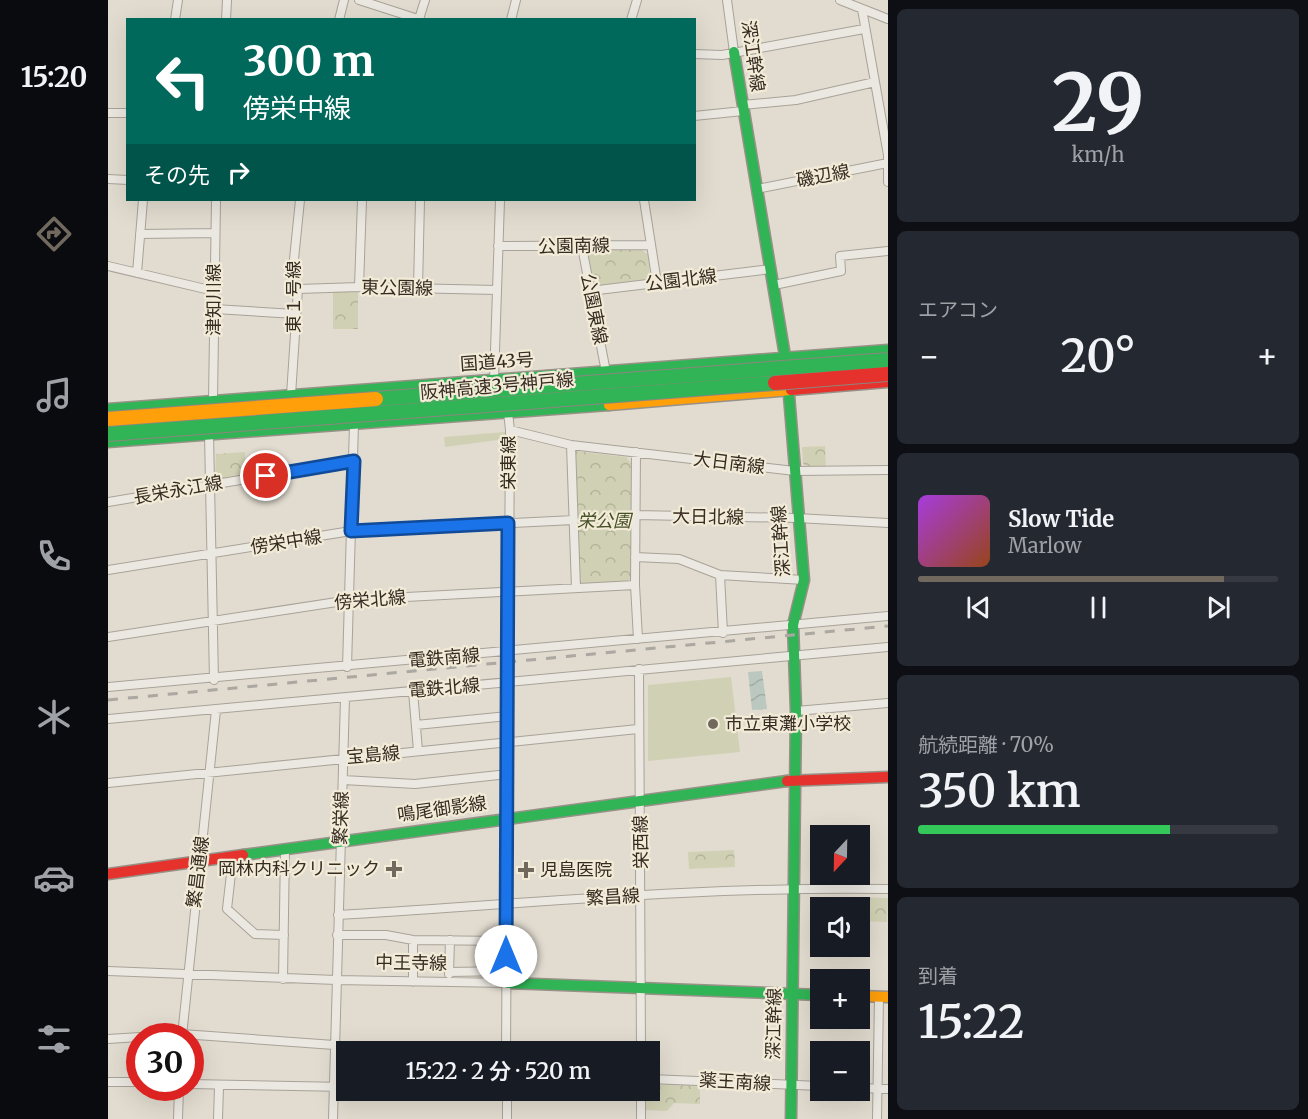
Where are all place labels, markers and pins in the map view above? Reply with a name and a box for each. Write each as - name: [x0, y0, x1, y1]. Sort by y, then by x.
- pin: [240, 450, 291, 501]
- place label: 市立東灘小学校: [725, 712, 851, 735]
- marker: 市立東灘小学校: [706, 717, 720, 731]
- place label: 岡林内科クリニック: [218, 857, 380, 880]
- place label: 児島医院: [540, 858, 612, 881]
- marker: 岡林内科クリニック: [385, 860, 403, 878]
- marker: 児島医院: [517, 861, 535, 879]

